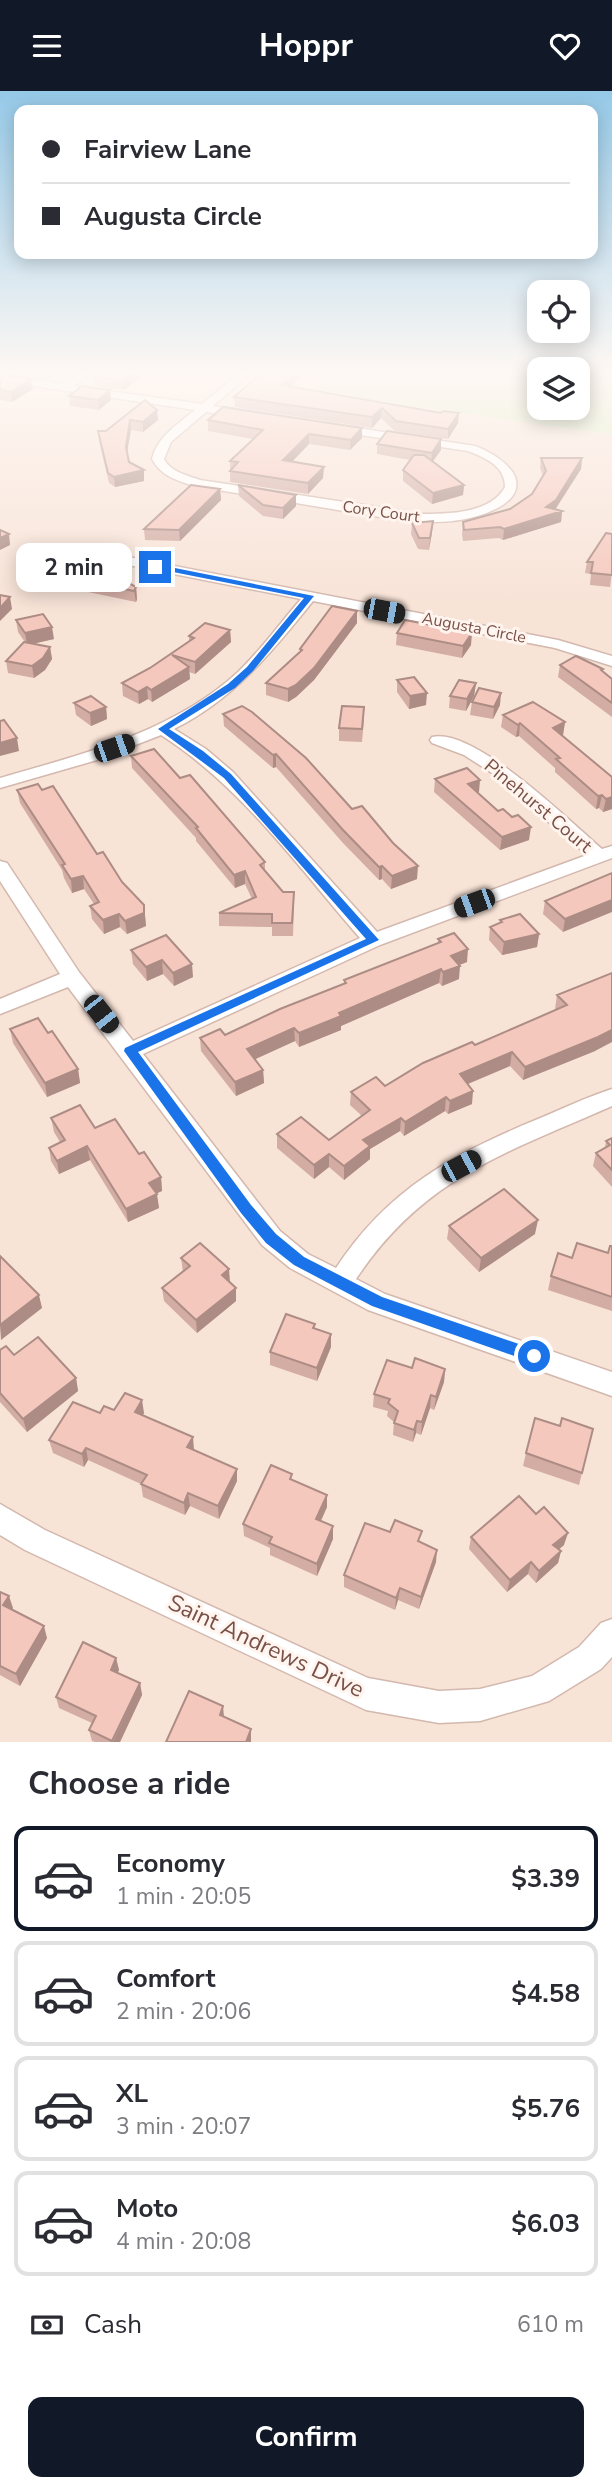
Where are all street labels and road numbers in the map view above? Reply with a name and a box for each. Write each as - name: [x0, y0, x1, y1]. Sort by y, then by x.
- street label: Cory Court: [341, 496, 421, 528]
- street label: Augusta Circle: [420, 607, 528, 649]
- street label: Pinehurst Court: [479, 753, 598, 859]
- street label: Saint Andrews Drive: [163, 1587, 369, 1705]

